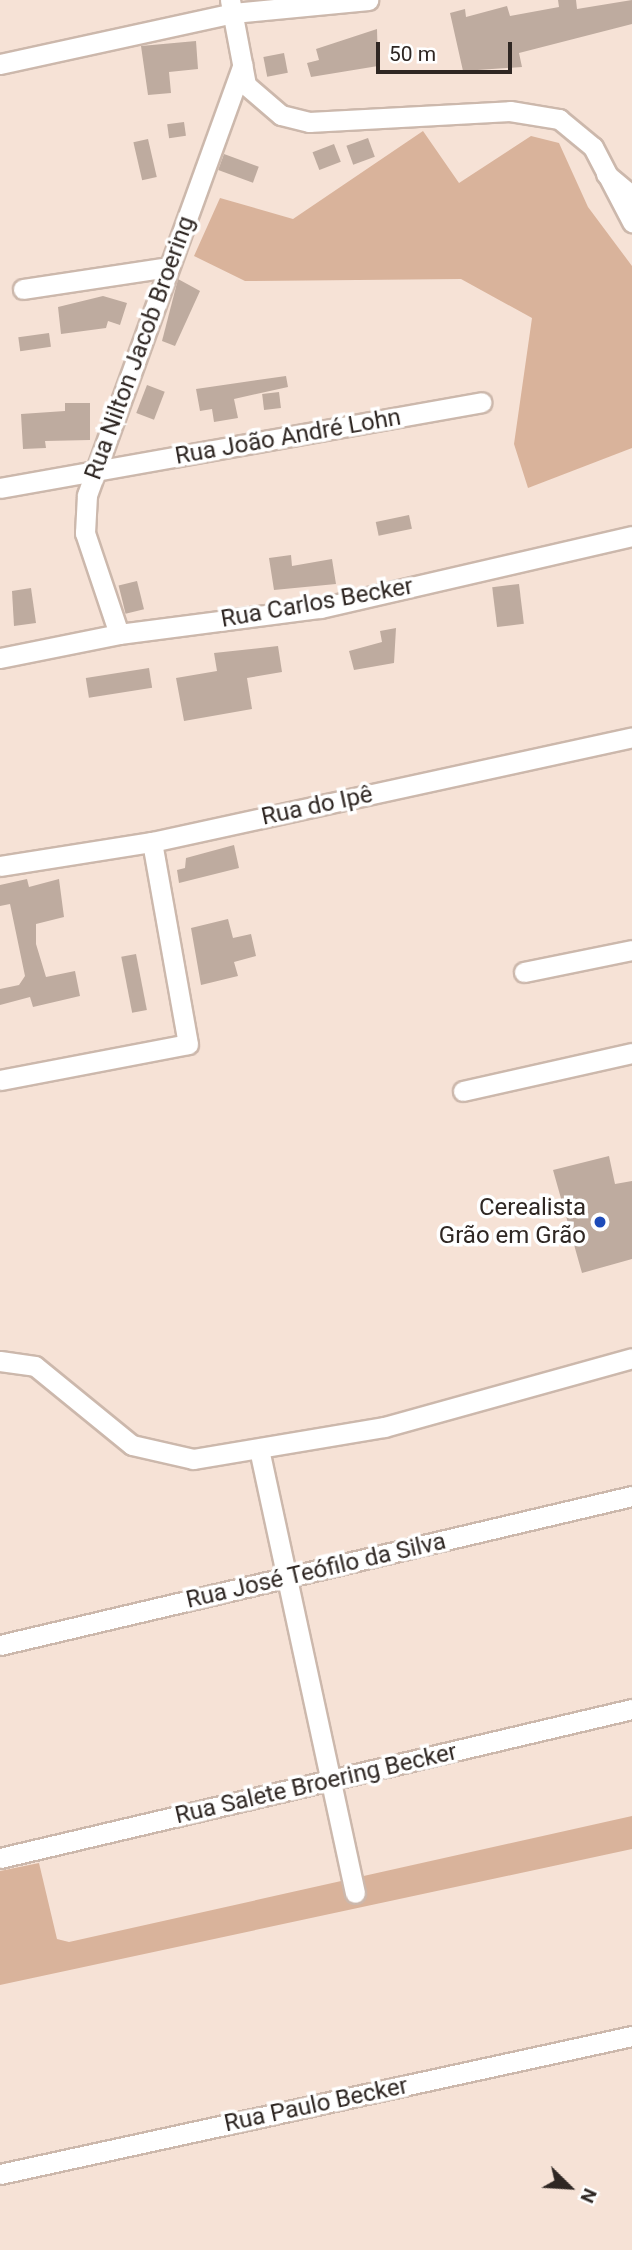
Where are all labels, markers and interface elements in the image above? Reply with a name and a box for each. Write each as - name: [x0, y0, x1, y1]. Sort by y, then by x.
- scale bar: [380, 28, 516, 72]
- text: 50 m: [389, 42, 436, 66]
- street label: Rua Nilton Jacob Broering: [79, 212, 201, 484]
- street label: Rua João André Lohn: [173, 403, 403, 471]
- street label: Rua Carlos Becker: [219, 572, 415, 634]
- street label: Rua do Ipê: [259, 780, 375, 832]
- place label: Cerealista Grão em Grão: [439, 1194, 586, 1250]
- marker: Cerealista Grão em Grão: [592, 1214, 608, 1230]
- street label: Rua José Teófilo da Silva: [183, 1527, 449, 1615]
- street label: Rua Salete Broering Becker: [172, 1738, 460, 1830]
- street label: Rua Paulo Becker: [222, 2071, 410, 2139]
- north arrow: [534, 2152, 604, 2222]
- text: N: [575, 2185, 602, 2207]

